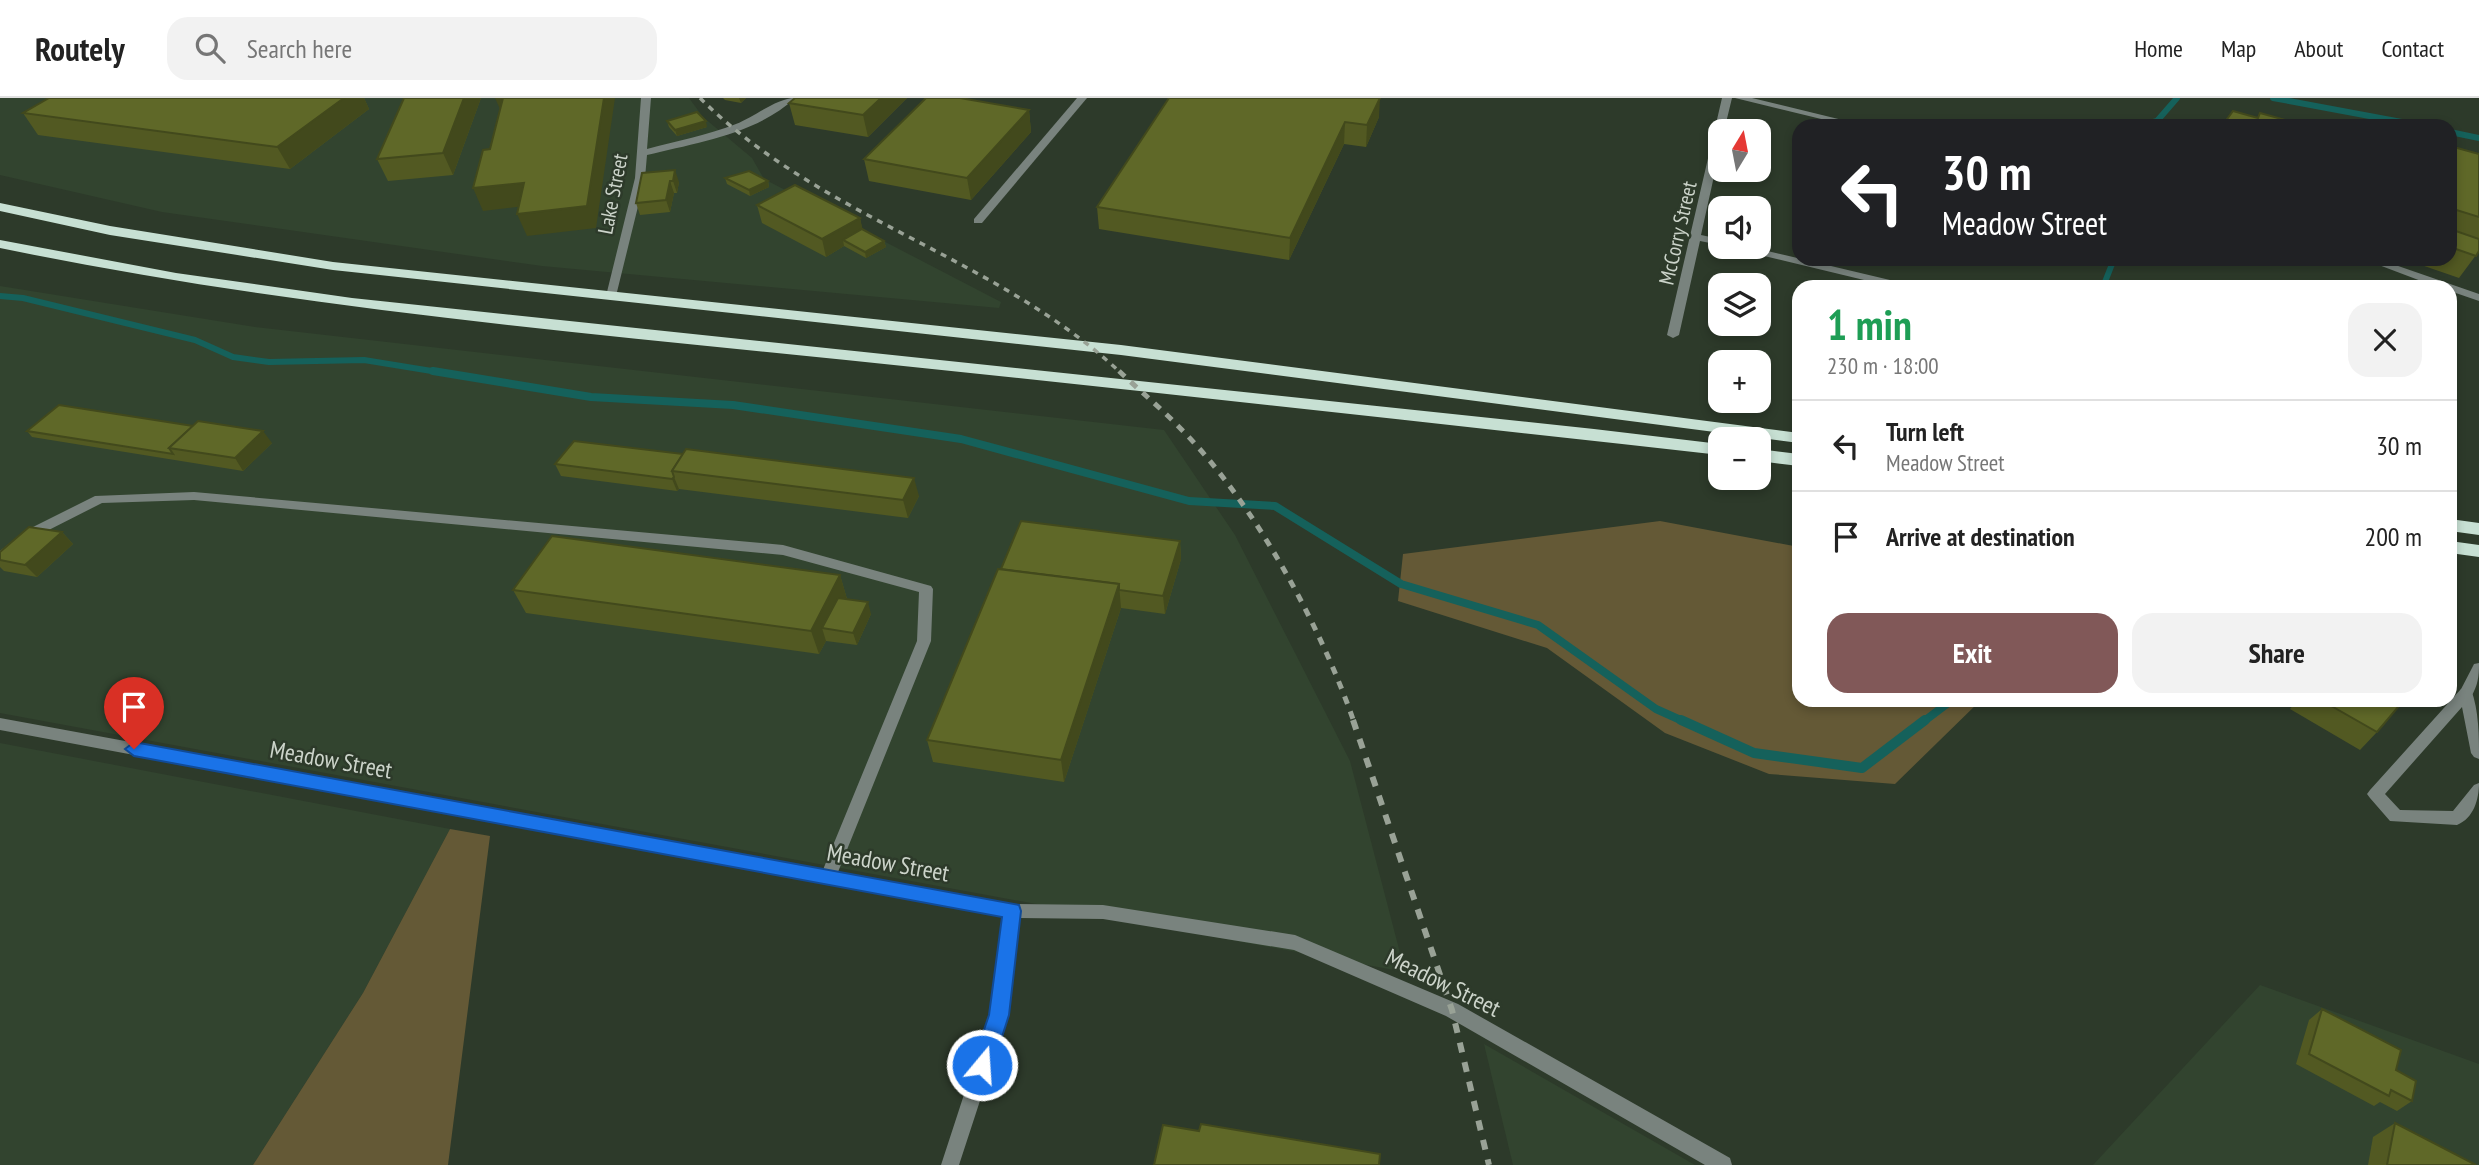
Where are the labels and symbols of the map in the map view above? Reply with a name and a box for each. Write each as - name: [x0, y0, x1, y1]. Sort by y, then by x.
- north arrow: [1708, 119, 1771, 182]
- street label: Lake Street: [591, 151, 634, 236]
- street label: McCorry Street: [1652, 178, 1703, 287]
- pin: [104, 677, 164, 749]
- street label: Meadow Street: [267, 733, 395, 786]
- street label: Meadow Street: [824, 836, 952, 889]
- street label: Meadow Street: [1381, 941, 1506, 1024]
- position arrow: [945, 1028, 1019, 1102]

